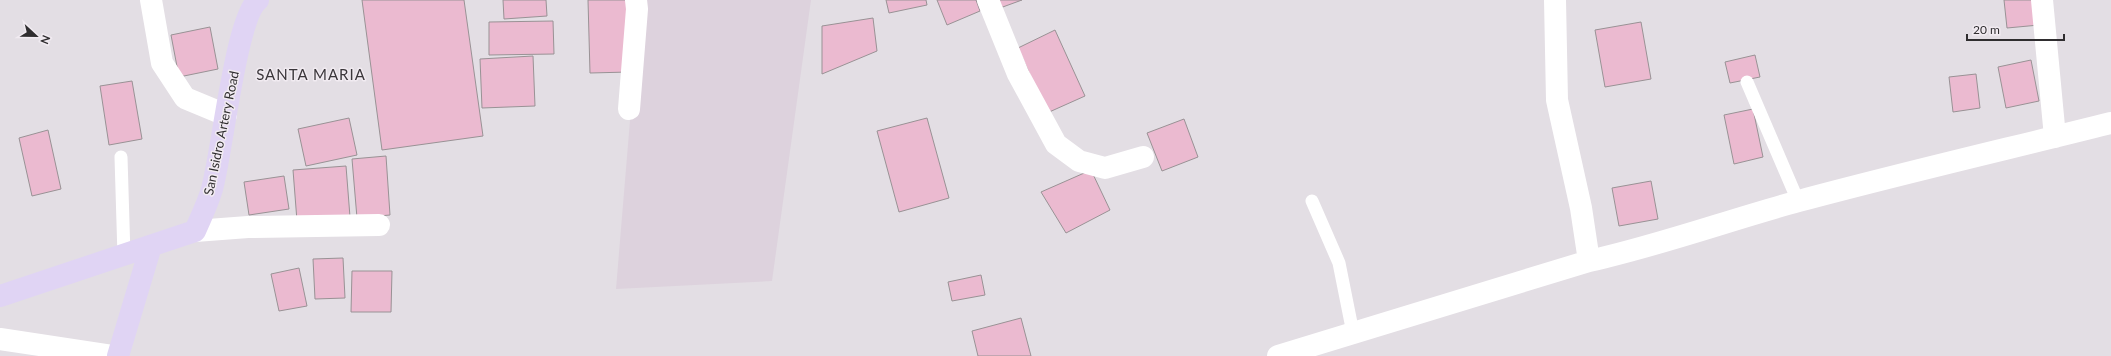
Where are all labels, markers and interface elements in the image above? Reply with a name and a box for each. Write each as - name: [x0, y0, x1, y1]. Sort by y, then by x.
- north arrow: [16, 16, 56, 56]
- scale bar: [1967, 16, 2064, 42]
- text: 20 m: [1973, 22, 2000, 37]
- text: N: [38, 34, 53, 46]
- district label: SANTA MARIA: [256, 65, 366, 83]
- street label: San Isidro Artery Road: [200, 69, 242, 197]

